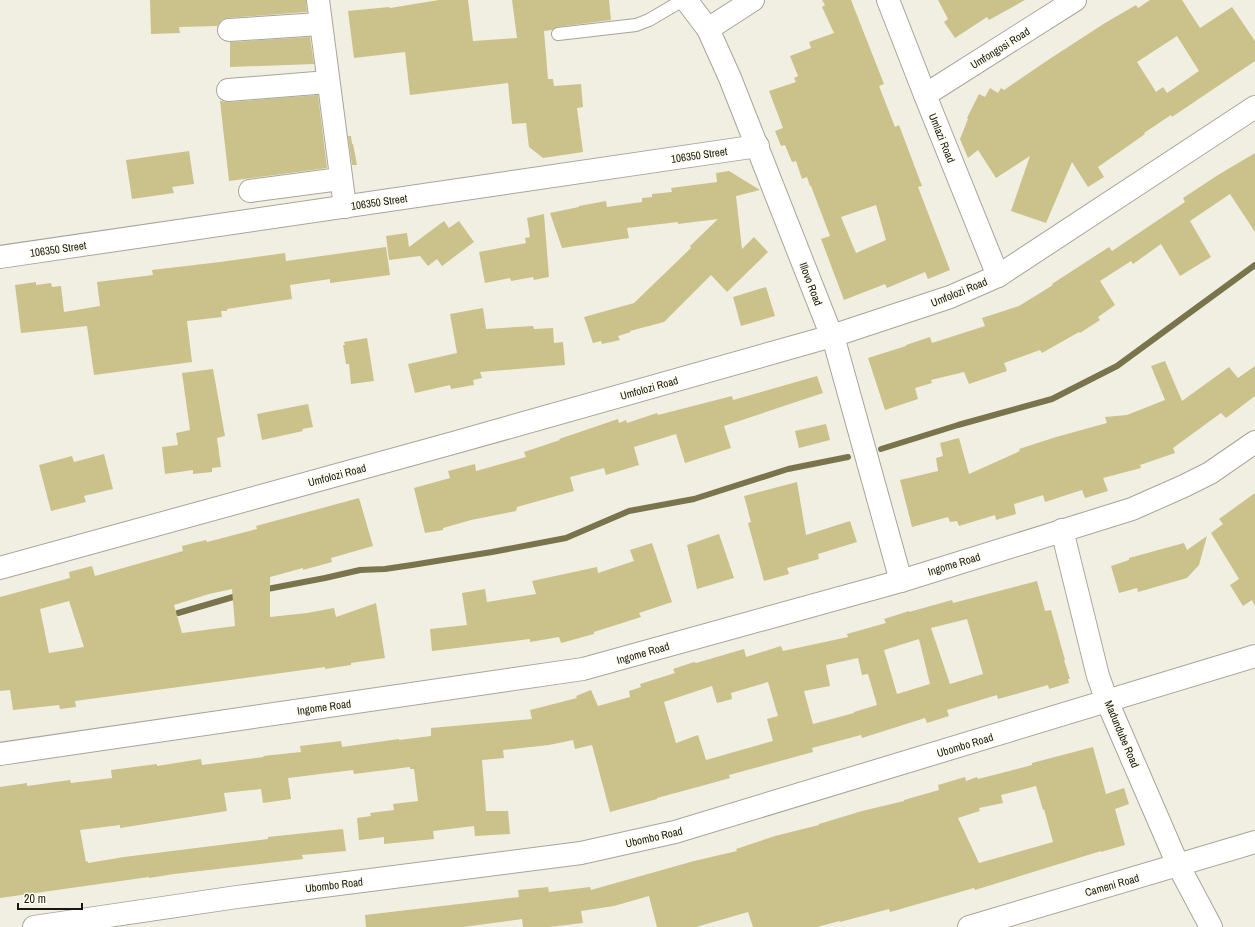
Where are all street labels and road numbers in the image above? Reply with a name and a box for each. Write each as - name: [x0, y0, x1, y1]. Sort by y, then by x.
- street label: Umfongosi Road: [968, 24, 1032, 72]
- street label: Umlazi Road: [926, 111, 958, 165]
- street label: 106350 Street: [670, 144, 729, 166]
- street label: 106350 Street: [350, 191, 409, 213]
- street label: 106350 Street: [29, 238, 88, 260]
- street label: Illovo Road: [796, 260, 826, 308]
- street label: Umfolozi Road: [929, 274, 989, 310]
- street label: Umfolozi Road: [618, 373, 680, 403]
- street label: Umfolozi Road: [306, 461, 368, 489]
- street label: Ingome Road: [926, 549, 982, 579]
- street label: Ingome Road: [615, 639, 671, 667]
- street label: Ingome Road: [296, 696, 352, 718]
- street label: Madundube Road: [1102, 698, 1142, 770]
- street label: Ubombo Road: [935, 730, 995, 760]
- street label: Ubombo Road: [624, 824, 684, 850]
- street label: Cameni Road: [1083, 871, 1141, 899]
- street label: Ubombo Road: [304, 875, 364, 895]

